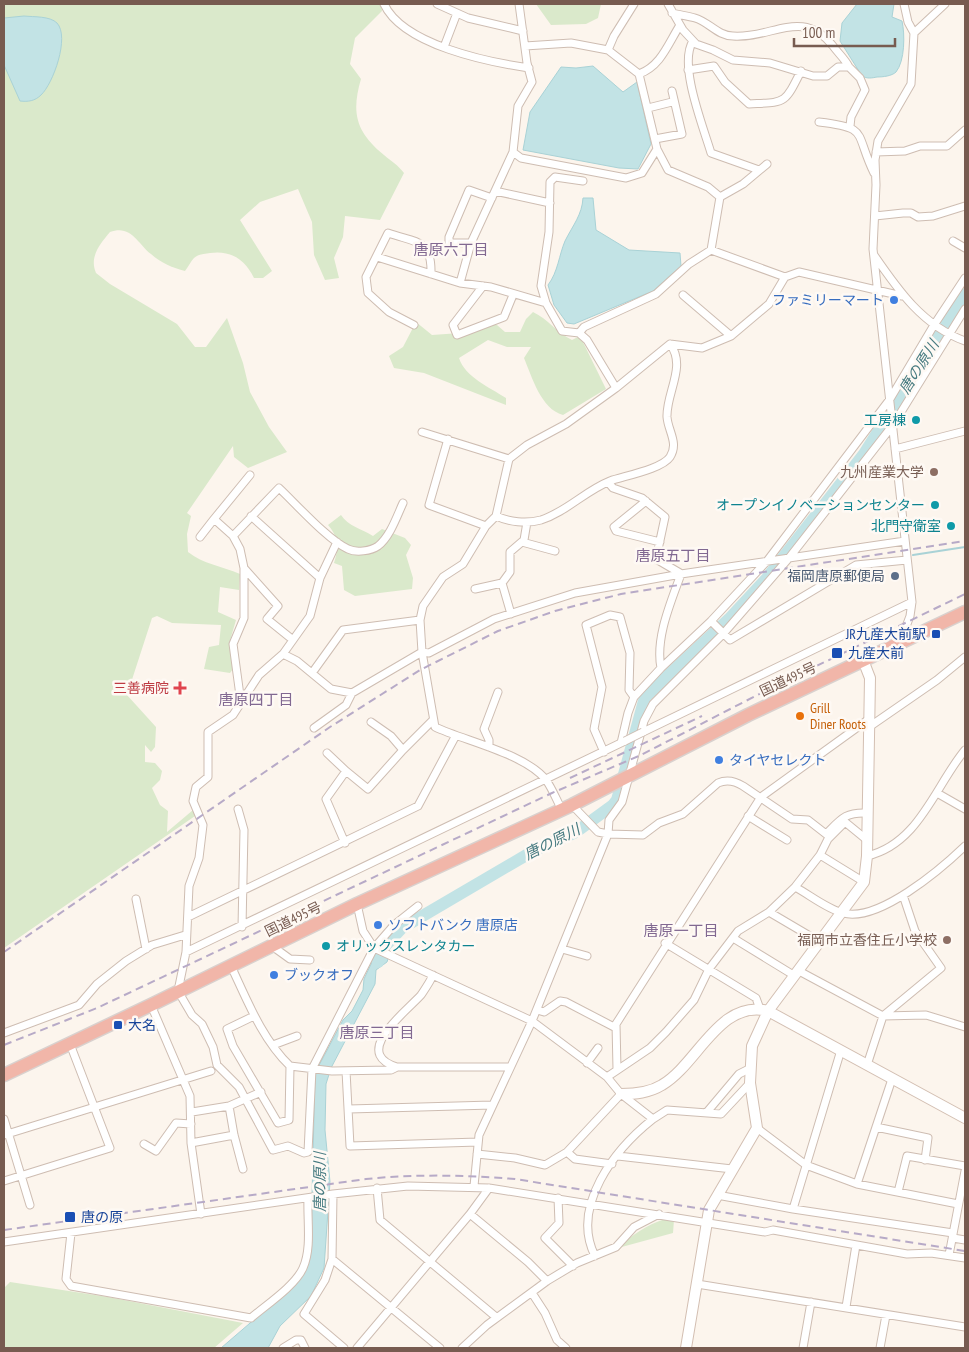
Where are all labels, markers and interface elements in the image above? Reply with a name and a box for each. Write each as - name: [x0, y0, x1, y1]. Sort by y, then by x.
- scale bar: [794, 15, 895, 47]
- text: 100 m: [802, 23, 835, 42]
- district label: 唐原六丁目: [413, 240, 489, 259]
- place label: ファミリーマート: [772, 291, 884, 309]
- marker: ファミリーマート: [888, 294, 900, 306]
- water label: 唐の原川: [895, 335, 944, 397]
- place label: 工房棟: [864, 411, 906, 429]
- marker: 工房棟: [910, 414, 922, 426]
- place label: 九州産業大学: [840, 463, 924, 481]
- marker: 九州産業大学: [928, 466, 940, 478]
- place label: オープンイノベーションセンター: [716, 496, 925, 514]
- marker: オープンイノベーションセンター: [929, 499, 941, 511]
- place label: 北門守衛室: [871, 517, 941, 535]
- marker: 北門守衛室: [945, 520, 957, 532]
- district label: 唐原五丁目: [635, 546, 711, 565]
- place label: 福岡唐原郵便局: [787, 567, 885, 585]
- marker: 福岡唐原郵便局: [889, 570, 901, 582]
- place label: JR九産大前駅: [845, 625, 926, 643]
- marker: JR九産大前駅: [930, 628, 942, 640]
- place label: 九産大前: [848, 644, 904, 662]
- marker: 九産大前: [830, 646, 844, 660]
- street label: 国道495号: [757, 658, 819, 700]
- place label: 三善病院: [113, 679, 169, 697]
- marker: 三善病院: [173, 681, 187, 695]
- district label: 唐原四丁目: [218, 690, 294, 709]
- place label: Grill Diner Roots: [810, 699, 866, 733]
- marker: Grill Diner Roots: [794, 710, 806, 722]
- place label: タイヤセレクト: [729, 751, 827, 769]
- marker: タイヤセレクト: [713, 754, 725, 766]
- water label: 唐の原川: [521, 819, 585, 864]
- street label: 国道495号: [262, 898, 324, 940]
- place label: ソフトバンク 唐原店: [388, 916, 518, 934]
- marker: ソフトバンク 唐原店: [372, 919, 384, 931]
- district label: 唐原一丁目: [643, 921, 719, 940]
- place label: 福岡市立香住丘小学校: [797, 931, 937, 949]
- marker: 福岡市立香住丘小学校: [941, 934, 953, 946]
- place label: オリックスレンタカー: [336, 937, 476, 955]
- marker: オリックスレンタカー: [320, 940, 332, 952]
- place label: ブックオフ: [284, 966, 354, 984]
- marker: ブックオフ: [268, 969, 280, 981]
- place label: 大名: [128, 1016, 156, 1034]
- marker: 大名: [112, 1019, 124, 1031]
- district label: 唐原三丁目: [339, 1023, 415, 1042]
- water label: 唐の原川: [310, 1150, 329, 1212]
- place label: 唐の原: [81, 1208, 123, 1226]
- marker: 唐の原: [63, 1210, 77, 1224]

